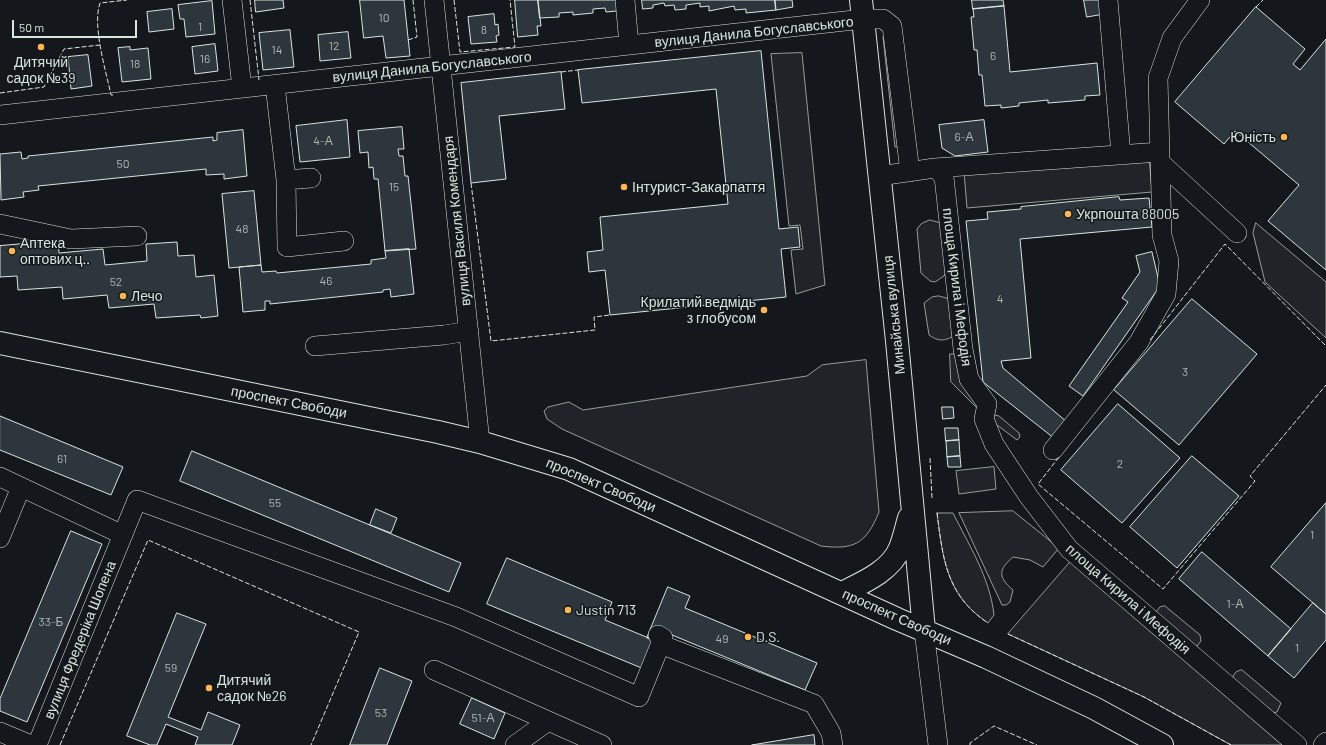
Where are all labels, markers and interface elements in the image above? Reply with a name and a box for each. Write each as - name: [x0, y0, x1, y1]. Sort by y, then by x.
- house number: 10: [379, 11, 389, 25]
- scale bar: [14, 12, 139, 38]
- street label: вулиця Данила Богуславського: [654, 13, 854, 51]
- text: 50 m: [19, 20, 44, 34]
- house number: 1: [198, 20, 202, 34]
- house number: 8: [481, 23, 487, 37]
- house number: 12: [329, 39, 339, 53]
- marker: Дитячий садок №39: [36, 42, 46, 52]
- house number: 14: [272, 43, 282, 57]
- street label: вулиця Данила Богуславського: [332, 48, 532, 86]
- house number: 6: [990, 49, 996, 63]
- house number: 16: [200, 52, 210, 66]
- place label: Дитячий садок №39: [6, 54, 76, 86]
- house number: 18: [130, 57, 140, 71]
- place label: Юність: [1230, 129, 1276, 145]
- house number: 6-А: [955, 130, 973, 144]
- marker: Юність: [1279, 132, 1289, 142]
- house number: 4-А: [313, 134, 333, 148]
- street label: вулиця Василя Комендаря: [440, 135, 474, 307]
- house number: 50: [117, 157, 129, 171]
- place label: Інтурист-Закарпаття: [632, 179, 765, 195]
- house number: 15: [389, 180, 399, 194]
- marker: Інтурист-Закарпаття: [619, 182, 629, 192]
- place label: Укрпошта 88005: [1076, 206, 1179, 222]
- street label: площа Кирила і Мефодія: [939, 207, 975, 367]
- marker: Укрпошта 88005: [1063, 209, 1073, 219]
- house number: 48: [236, 222, 248, 236]
- place label: Аптека оптових ц‥: [20, 235, 90, 268]
- marker: Аптека оптових ц‥: [7, 246, 17, 256]
- street label: Минайська вулиця: [879, 255, 909, 375]
- house number: 46: [320, 274, 332, 288]
- house number: 52: [110, 275, 122, 289]
- place label: Лечо: [131, 288, 163, 304]
- marker: Лечо: [118, 291, 128, 301]
- house number: 4: [997, 292, 1003, 306]
- place label: Крилатий ведмідь з глобусом: [641, 294, 756, 326]
- marker: Крилатий ведмідь з глобусом: [759, 305, 769, 315]
- house number: 3: [1182, 365, 1188, 379]
- street label: проспект Свободи: [230, 383, 348, 421]
- house number: 61: [57, 452, 67, 466]
- street label: проспект Свободи: [544, 454, 658, 516]
- house number: 2: [1117, 457, 1123, 471]
- house number: 55: [269, 496, 281, 510]
- house number: 1: [1310, 528, 1314, 542]
- street label: площа Кирила і Мефодія: [1062, 540, 1194, 658]
- street label: вулиця Фредеріка Шопена: [40, 558, 120, 722]
- street label: проспект Свободи: [840, 585, 954, 649]
- house number: 1-А: [1227, 597, 1243, 611]
- place label: Justin 713: [576, 602, 636, 618]
- marker: Justin 713: [563, 605, 573, 615]
- house number: 33-Б: [39, 615, 63, 629]
- place label: D.S.: [756, 629, 780, 645]
- house number: 49: [716, 632, 728, 646]
- marker: D.S.: [743, 632, 753, 642]
- house number: 1: [1295, 641, 1299, 655]
- house number: 59: [165, 661, 177, 675]
- place label: Дитячий садок №26: [217, 672, 286, 704]
- marker: Дитячий садок №26: [204, 683, 214, 693]
- house number: 53: [375, 706, 387, 720]
- house number: 51-А: [472, 711, 494, 725]

